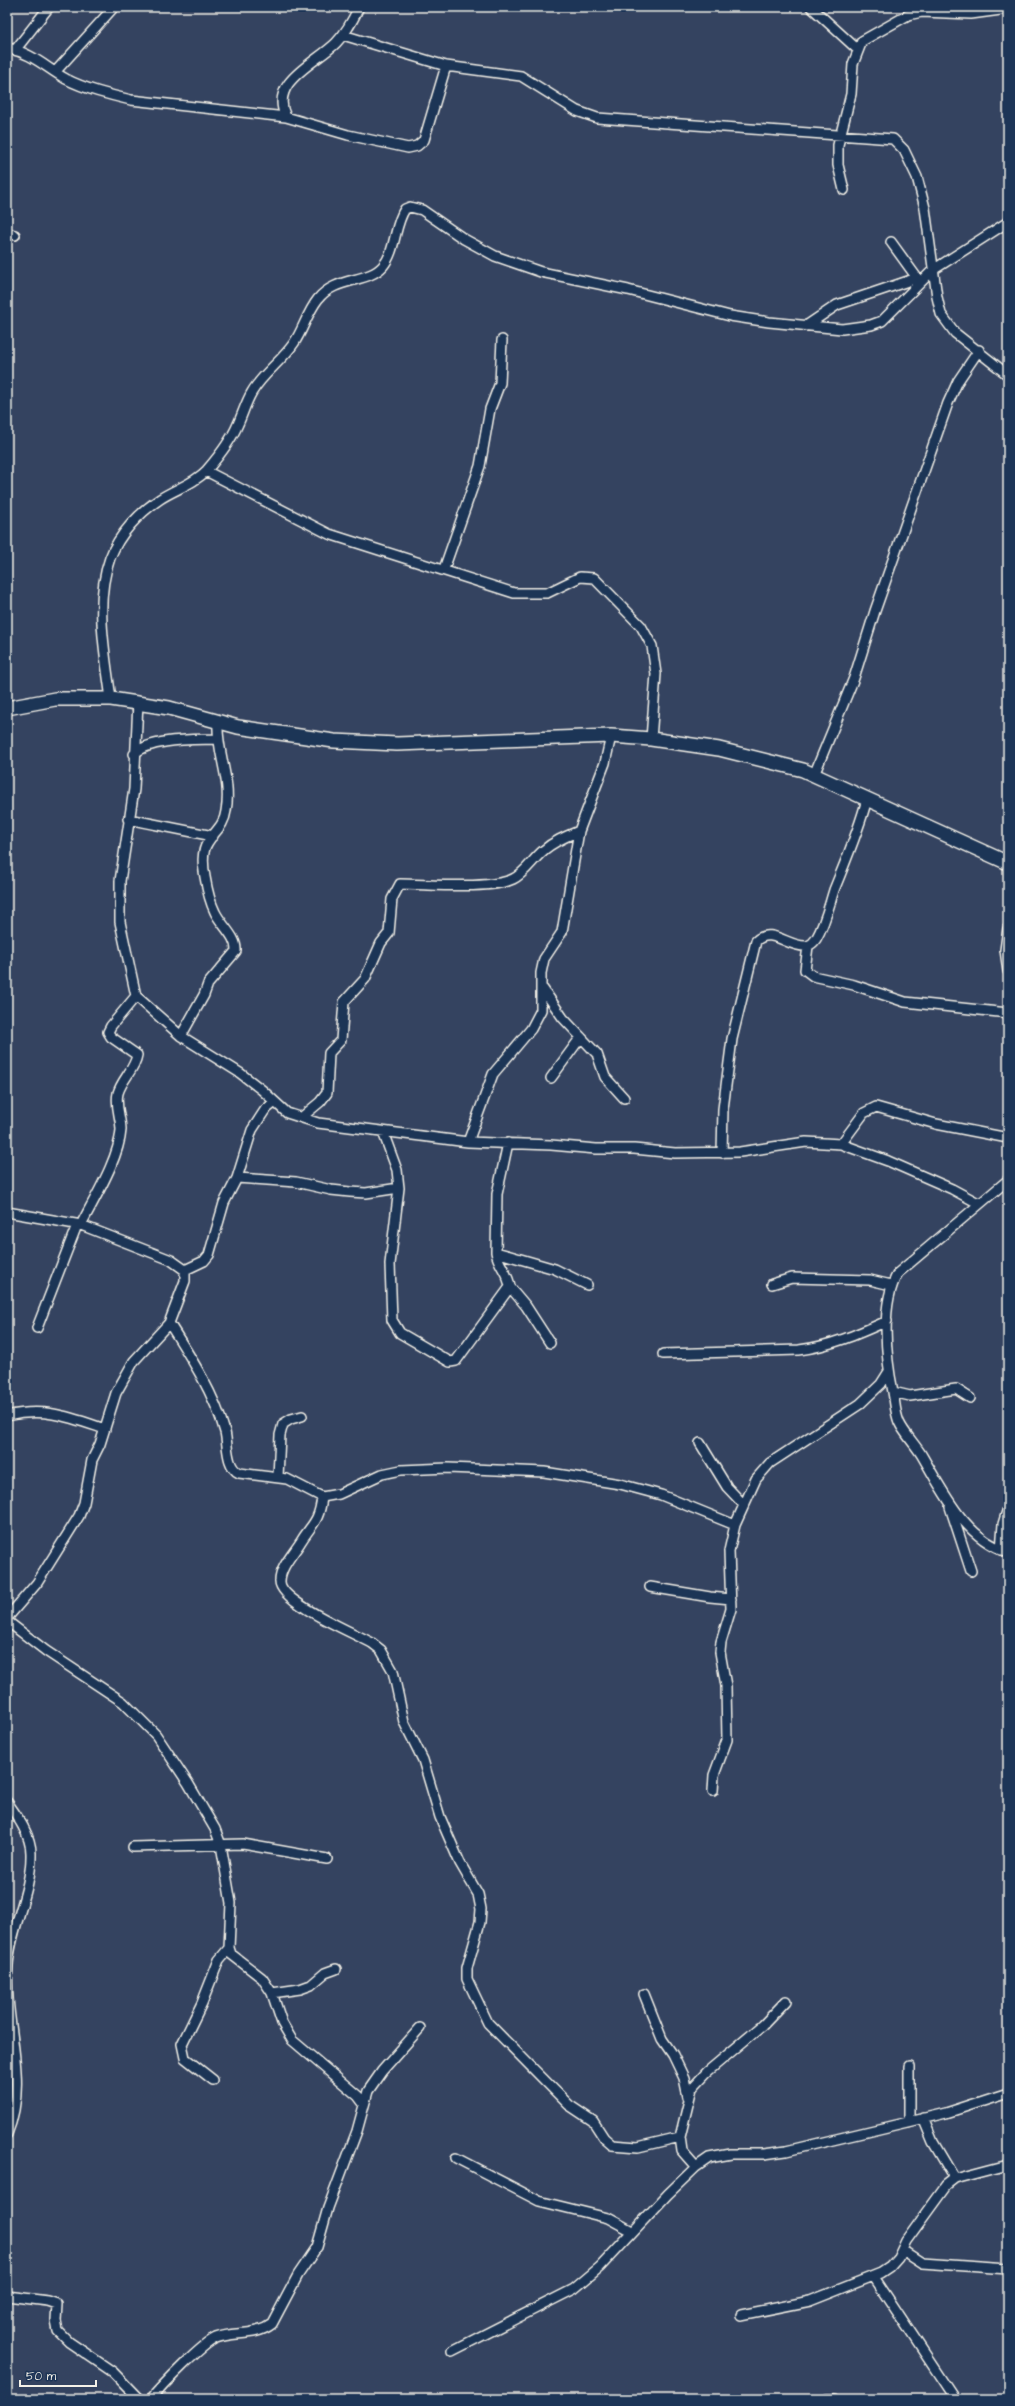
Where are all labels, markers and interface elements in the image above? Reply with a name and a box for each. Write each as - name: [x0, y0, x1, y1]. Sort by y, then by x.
- scale bar: [20, 2362, 96, 2388]
- text: 50 m: [26, 2368, 57, 2385]

